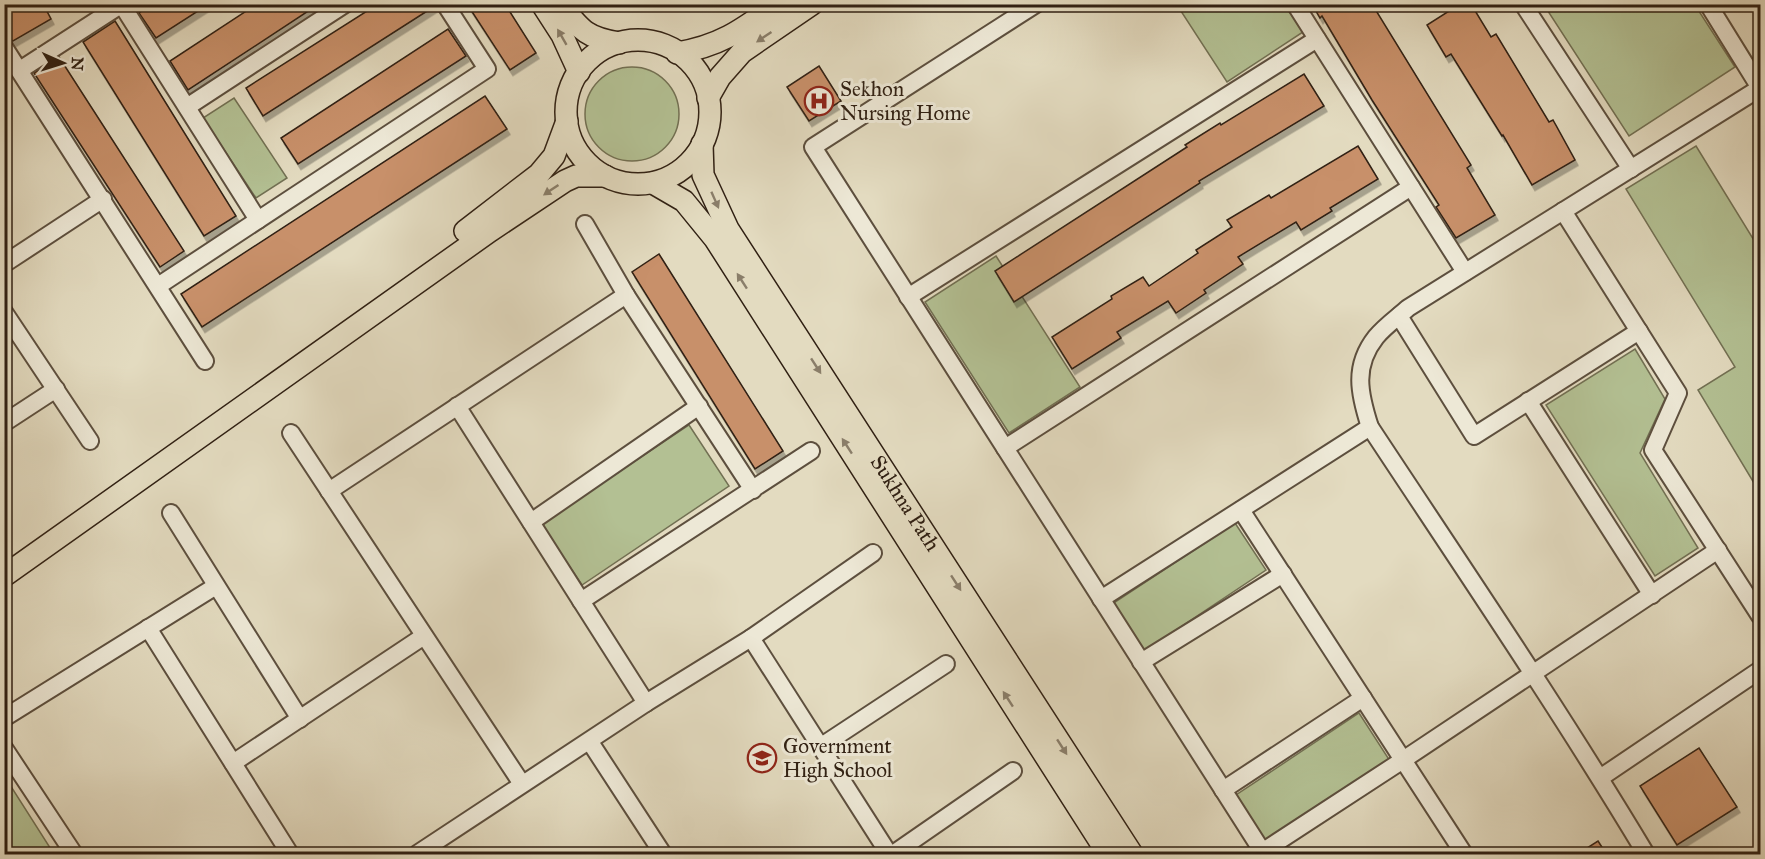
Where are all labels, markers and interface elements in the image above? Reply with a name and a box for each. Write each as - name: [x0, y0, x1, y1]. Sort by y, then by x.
- one-way arrow: [557, 29, 568, 45]
- one-way arrow: [756, 31, 772, 43]
- north arrow: [33, 33, 93, 93]
- text: N: [68, 56, 87, 71]
- place label: Sekhon Nursing Home: [840, 76, 971, 126]
- hospital icon: Sekhon Nursing Home: [803, 85, 835, 117]
- one-way arrow: [543, 184, 559, 195]
- one-way arrow: [710, 192, 720, 210]
- one-way arrow: [737, 273, 748, 290]
- one-way arrow: [811, 358, 822, 374]
- one-way arrow: [842, 438, 853, 454]
- street label: Sukhna Path: [865, 450, 946, 556]
- one-way arrow: [951, 575, 962, 591]
- one-way arrow: [1003, 691, 1014, 707]
- place label: Government High School: [783, 733, 893, 783]
- one-way arrow: [1056, 739, 1067, 755]
- school or university icon: Government High School: [746, 742, 778, 774]

